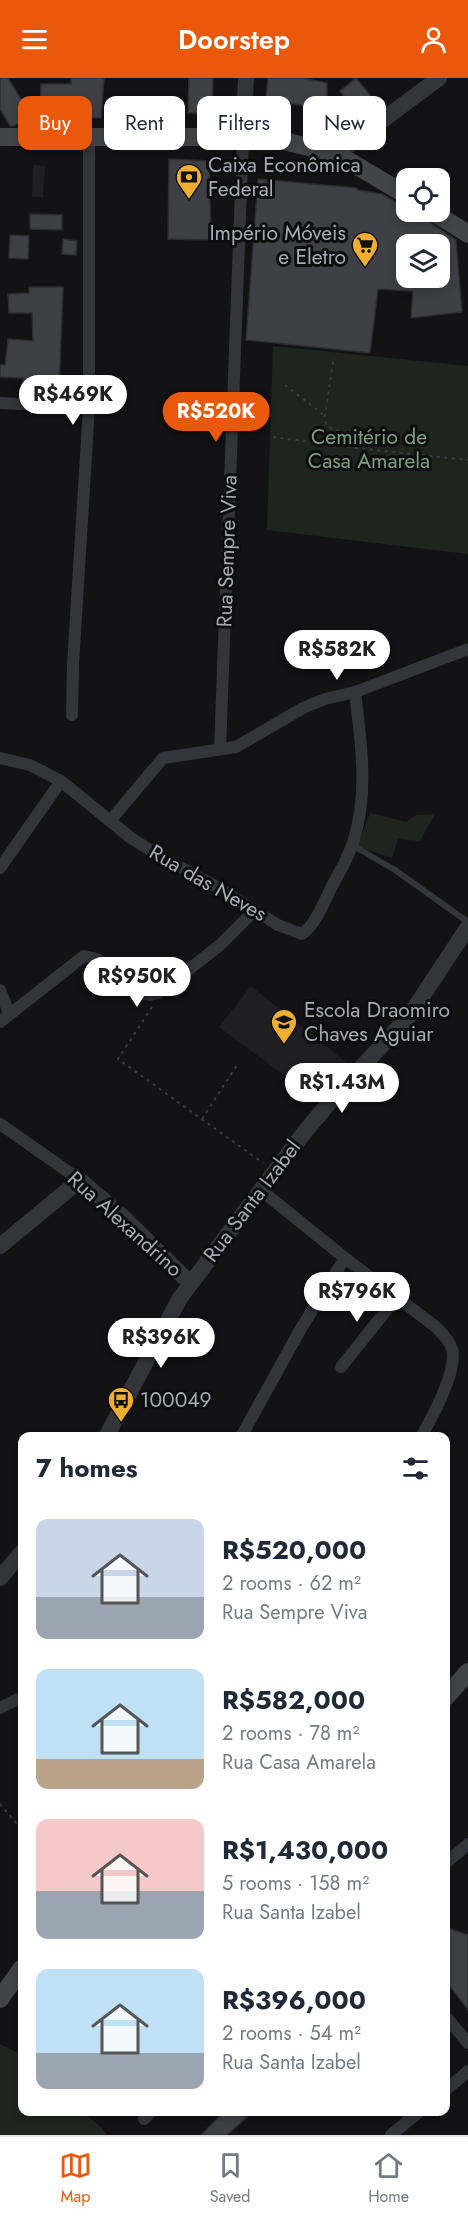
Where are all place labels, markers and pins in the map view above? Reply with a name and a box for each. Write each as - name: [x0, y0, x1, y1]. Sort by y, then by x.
- place label: Caixa Econômica Federal: [208, 150, 361, 204]
- bank icon: Caixa Econômica Federal: [174, 162, 204, 200]
- place label: Império Móveis e Eletro: [209, 218, 346, 272]
- supermarket icon: Império Móveis e Eletro: [350, 230, 380, 268]
- pin: R$469K: [24, 375, 122, 426]
- pin: R$520K: [167, 392, 265, 443]
- pin: R$582K: [288, 630, 386, 681]
- pin: R$950K: [88, 957, 186, 1008]
- place label: Escola Draomiro Chaves Aguiar: [304, 995, 450, 1049]
- school or university icon: Escola Draomiro Chaves Aguiar: [269, 1007, 299, 1045]
- pin: R$1.43M: [287, 1063, 397, 1114]
- pin: R$796K: [308, 1272, 406, 1323]
- pin: R$396K: [112, 1318, 210, 1369]
- bus stop icon: 100049: [106, 1385, 136, 1423]
- place label: 100049: [140, 1385, 212, 1415]

